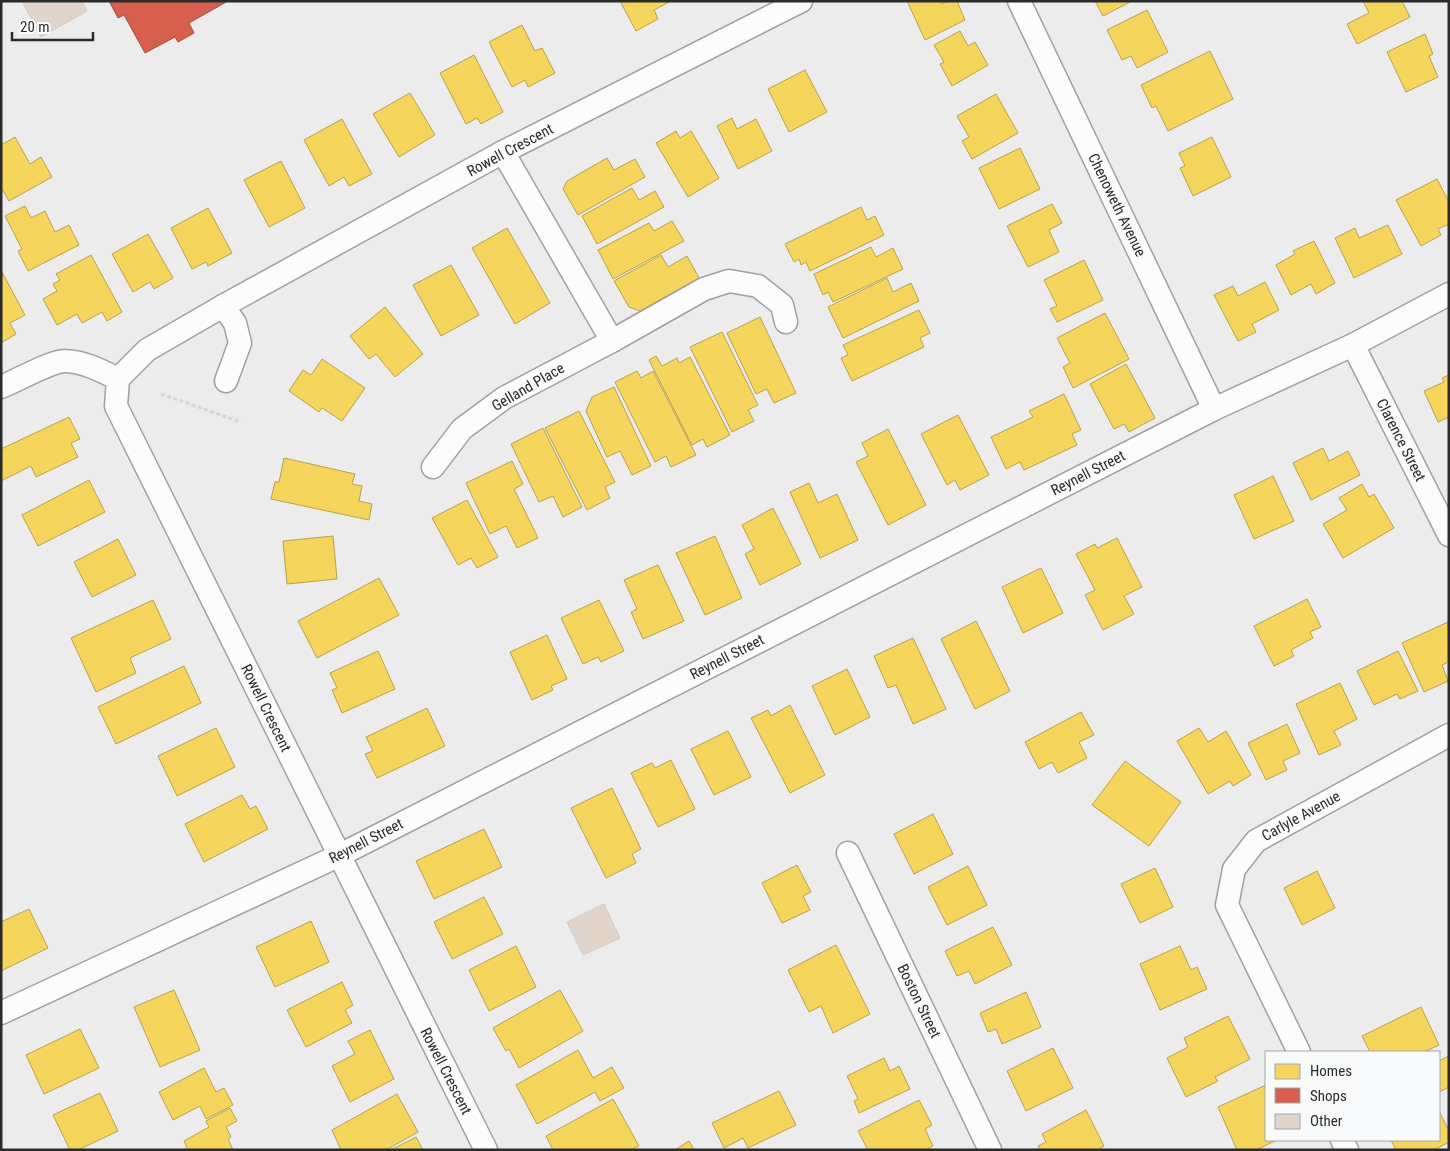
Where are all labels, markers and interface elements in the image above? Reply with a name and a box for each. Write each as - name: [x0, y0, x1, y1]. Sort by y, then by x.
- scale bar: [12, 10, 94, 42]
- text: 20 m: [20, 18, 50, 36]
- street label: Rowell Crescent: [464, 120, 556, 180]
- street label: Chenoweth Avenue: [1084, 150, 1150, 260]
- street label: Gelland Place: [488, 359, 568, 415]
- street label: Clarence Street: [1372, 396, 1430, 484]
- street label: Reynell Street: [1048, 447, 1128, 499]
- street label: Reynell Street: [687, 631, 767, 683]
- street label: Rowell Crescent: [237, 661, 295, 755]
- street label: Carlyle Avenue: [1259, 787, 1343, 845]
- street label: Reynell Street: [326, 815, 406, 867]
- street label: Boston Street: [893, 961, 945, 1041]
- street label: Rowell Crescent: [416, 1025, 476, 1117]
- legend: [1265, 1051, 1440, 1141]
- text: Homes: [1310, 1062, 1352, 1080]
- text: Shops: [1310, 1087, 1347, 1105]
- text: Other: [1310, 1112, 1343, 1130]

